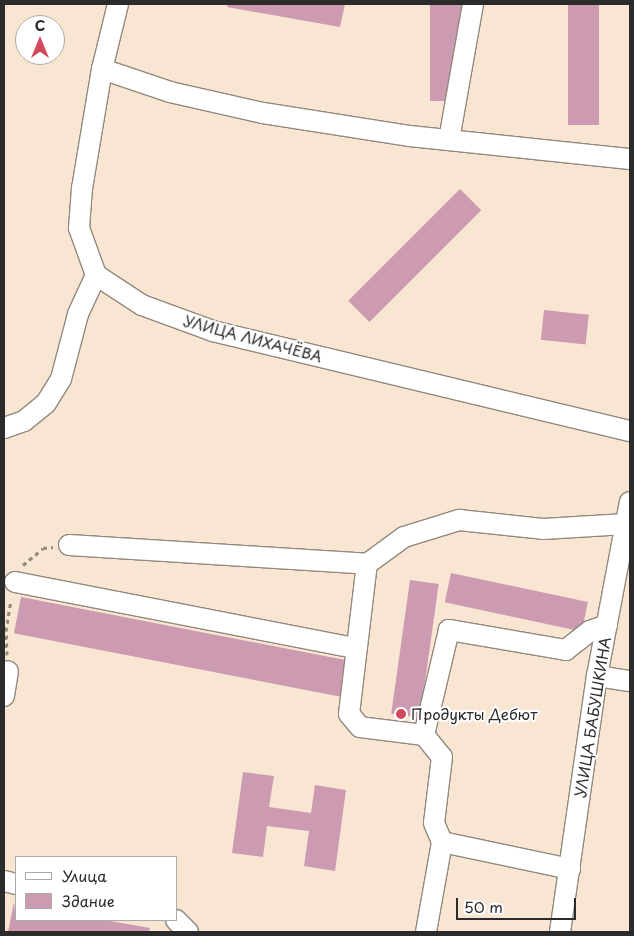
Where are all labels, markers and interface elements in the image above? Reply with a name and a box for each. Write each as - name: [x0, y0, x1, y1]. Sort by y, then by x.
- north arrow: [15, 15, 65, 65]
- text: С: [35, 15, 45, 36]
- street label: УЛИЦА ЛИХАЧЁВА: [181, 311, 325, 365]
- street label: УЛИЦА БАБУШКИНА: [570, 635, 614, 799]
- place label: Продукты Дебют: [411, 705, 538, 723]
- marker: Продукты Дебют: [395, 708, 407, 720]
- legend: [15, 856, 178, 921]
- text: Улица: [62, 864, 107, 887]
- scale bar: [459, 888, 579, 920]
- text: Здание: [62, 889, 115, 912]
- text: 50 m: [464, 895, 503, 918]

